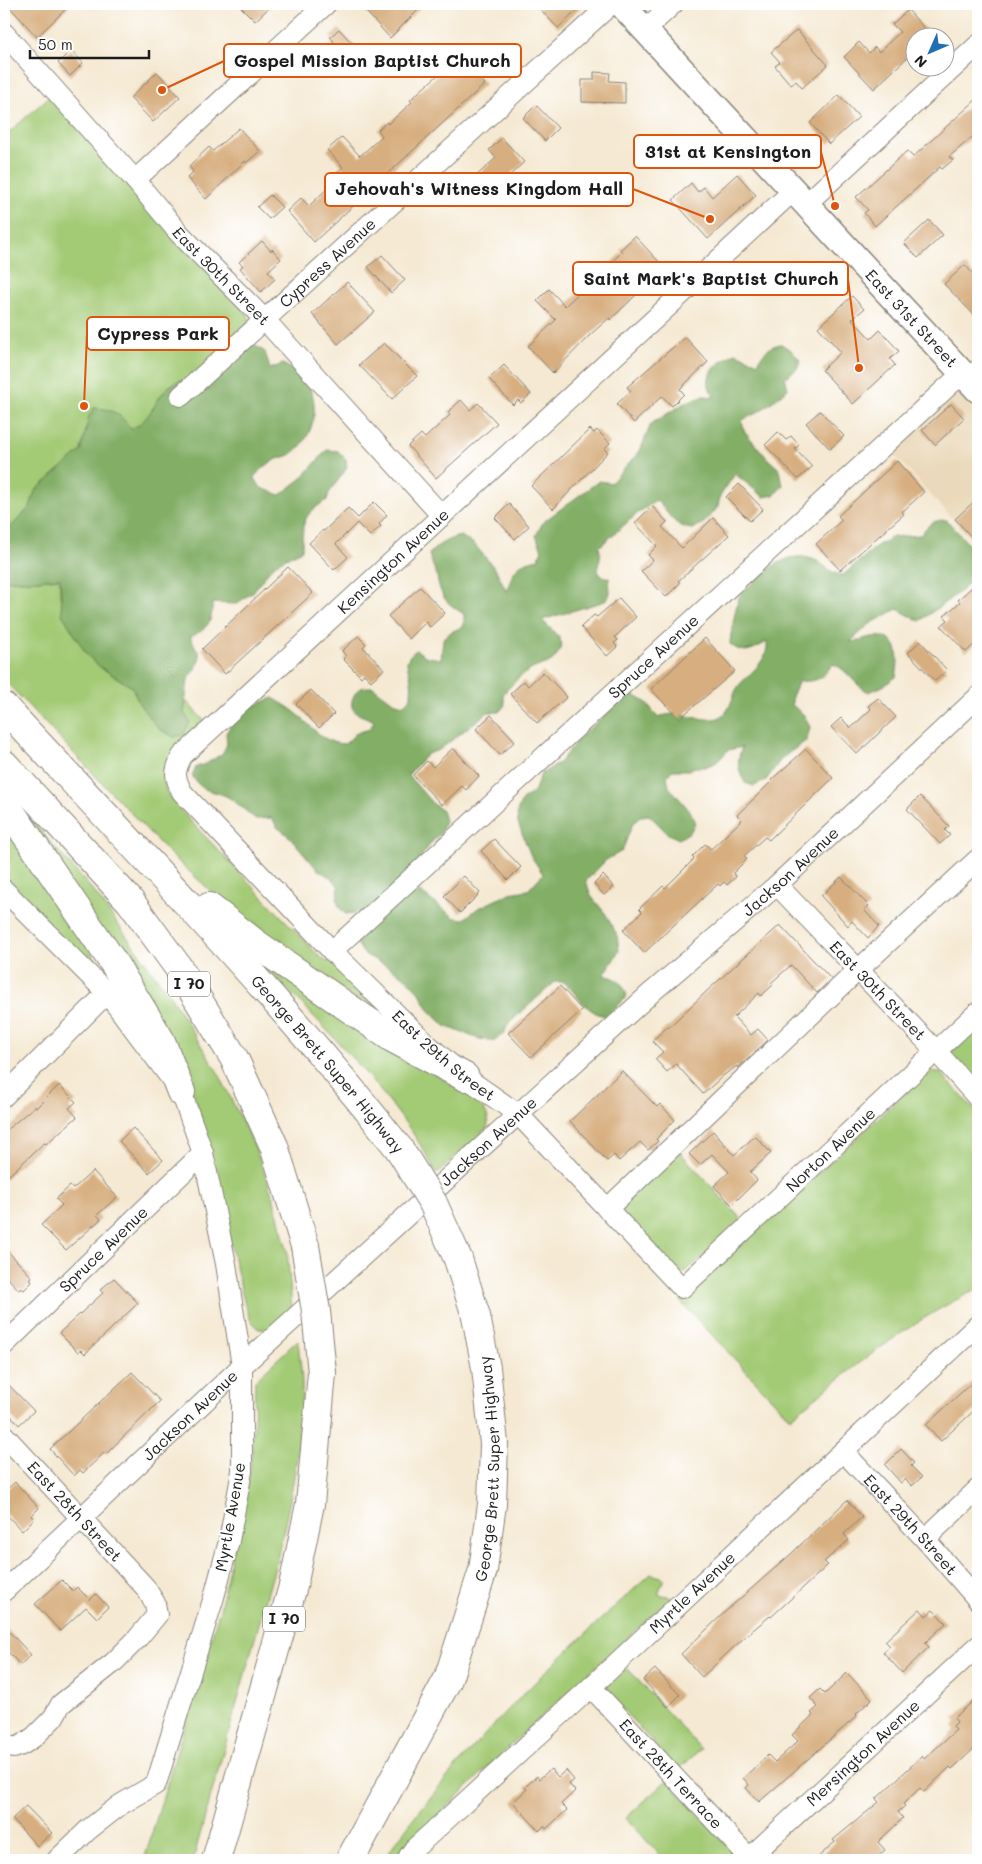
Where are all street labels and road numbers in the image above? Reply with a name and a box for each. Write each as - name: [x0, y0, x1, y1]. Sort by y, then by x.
- street label: Cypress Avenue: [274, 213, 380, 312]
- street label: East 30th Street: [168, 222, 275, 329]
- street label: East 31st Street: [861, 264, 963, 371]
- street label: Kensington Avenue: [332, 503, 453, 618]
- street label: Spruce Avenue: [603, 609, 703, 703]
- street label: Jackson Avenue: [737, 822, 843, 920]
- street label: East 30th Street: [826, 936, 931, 1044]
- street label: George Brett Super Highway: [247, 970, 409, 1157]
- road number: I 70: [168, 972, 210, 996]
- street label: East 29th Street: [388, 1005, 500, 1105]
- street label: Jackson Avenue: [435, 1092, 541, 1190]
- street label: Norton Avenue: [781, 1102, 879, 1196]
- street label: Spruce Avenue: [54, 1201, 152, 1296]
- street label: George Brett Super Highway: [469, 1354, 504, 1584]
- street label: Jackson Avenue: [138, 1365, 242, 1465]
- street label: East 28th Street: [23, 1456, 127, 1566]
- street label: Myrtle Avenue: [210, 1461, 249, 1573]
- street label: East 29th Street: [860, 1469, 963, 1579]
- street label: Myrtle Avenue: [644, 1547, 739, 1638]
- road number: I 70: [263, 1606, 305, 1632]
- street label: Mersington Avenue: [801, 1694, 924, 1810]
- street label: East 28th Terrace: [615, 1714, 728, 1833]

